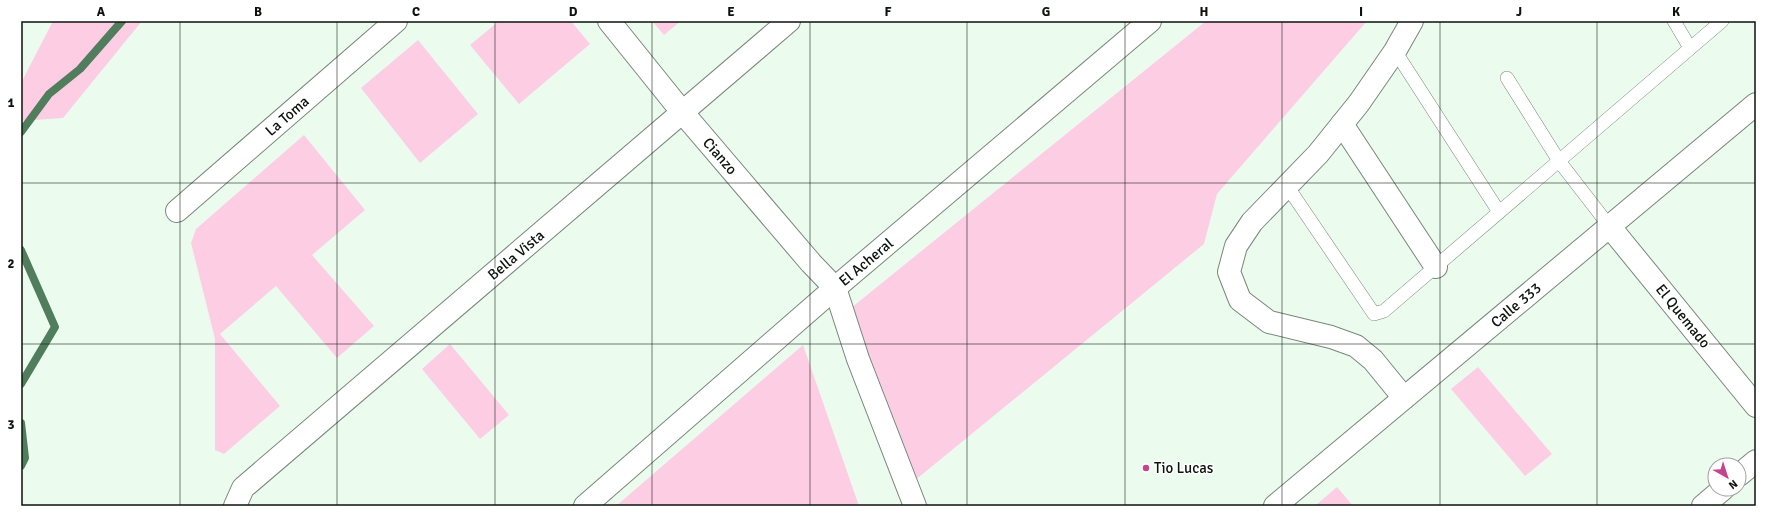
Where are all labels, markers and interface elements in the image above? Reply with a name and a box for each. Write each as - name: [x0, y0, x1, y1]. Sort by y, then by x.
- text: A: [97, 4, 106, 20]
- text: B: [254, 4, 262, 20]
- text: C: [412, 4, 420, 20]
- text: D: [569, 4, 578, 20]
- text: E: [727, 4, 735, 20]
- text: F: [885, 4, 892, 20]
- text: G: [1042, 4, 1050, 20]
- text: H: [1200, 4, 1208, 20]
- text: I: [1359, 4, 1363, 20]
- text: J: [1516, 4, 1522, 20]
- text: K: [1672, 4, 1680, 20]
- street label: La Toma: [261, 92, 313, 140]
- text: 1: [7, 95, 15, 111]
- street label: Cianzo: [699, 134, 741, 178]
- street label: Bella Vista: [484, 226, 548, 284]
- street label: El Acheral: [835, 234, 897, 290]
- text: 2: [7, 256, 15, 272]
- street label: Calle 333: [1487, 279, 1545, 331]
- street label: El Quemado: [1652, 280, 1714, 352]
- text: 3: [7, 417, 15, 433]
- north arrow: [1707, 457, 1747, 497]
- place label: Tio Lucas: [1154, 459, 1214, 477]
- marker: Tio Lucas: [1141, 463, 1151, 473]
- text: N: [1726, 477, 1740, 492]

